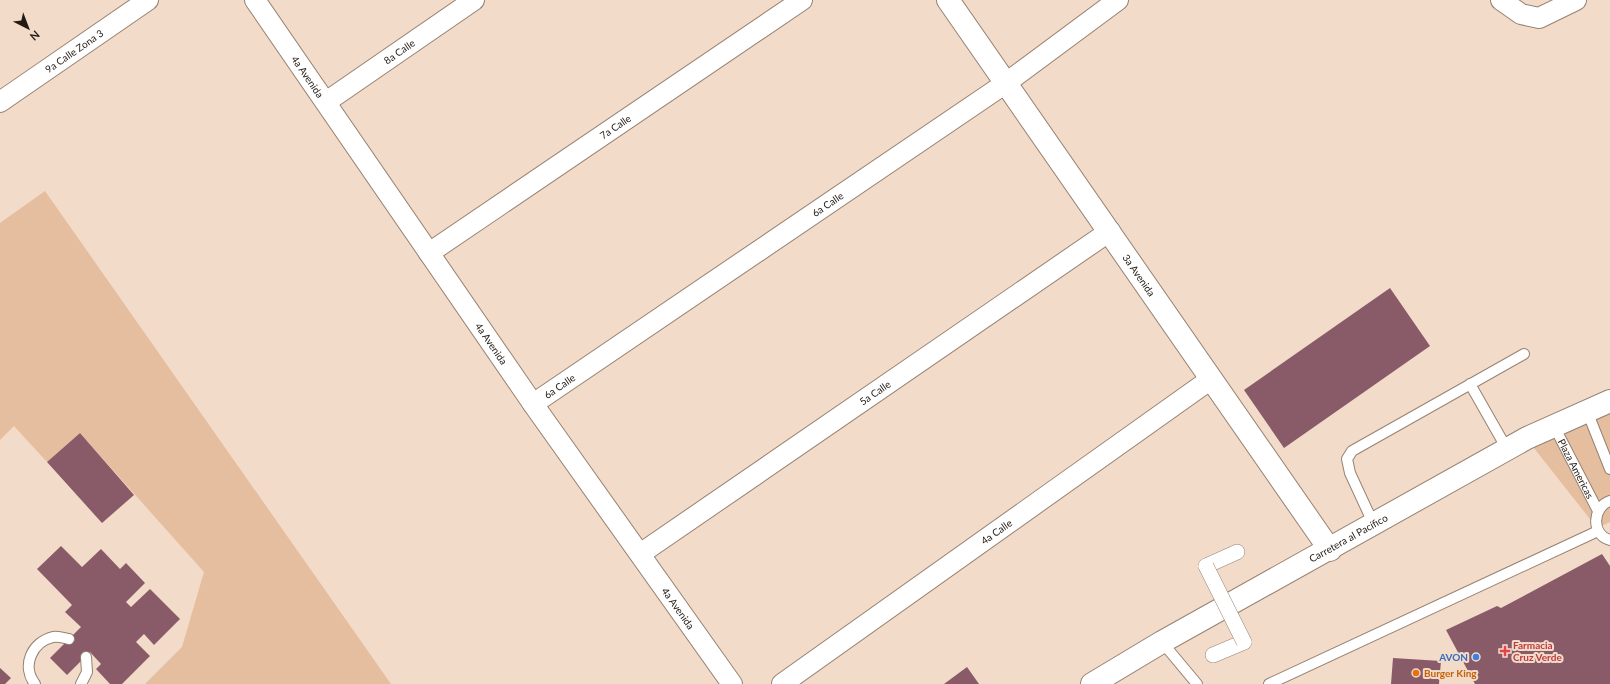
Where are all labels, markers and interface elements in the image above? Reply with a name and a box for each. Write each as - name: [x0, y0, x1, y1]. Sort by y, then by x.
- north arrow: [8, 8, 48, 48]
- street label: 9a Calle Zona 3: [43, 27, 106, 75]
- text: N: [28, 28, 43, 43]
- street label: 8a Calle: [381, 37, 417, 66]
- street label: 4a Avenida: [289, 53, 326, 100]
- street label: 7a Calle: [597, 112, 633, 142]
- street label: 6a Calle: [810, 189, 845, 219]
- street label: 3a Avenida: [1120, 252, 1158, 298]
- street label: 4a Avenida: [473, 320, 510, 367]
- street label: 6a Calle: [542, 371, 577, 401]
- street label: 5a Calle: [857, 378, 893, 407]
- street label: Plaza Americas: [1556, 437, 1596, 500]
- street label: Carretera al Pacífico: [1307, 511, 1390, 565]
- street label: 4a Calle: [979, 517, 1014, 547]
- street label: 4a Avenida: [659, 585, 697, 631]
- place label: Farmacia Cruz Verde: [1513, 639, 1562, 663]
- marker: Farmacia Cruz Verde: [1500, 646, 1510, 656]
- place label: AVON: [1438, 651, 1468, 663]
- marker: AVON: [1471, 652, 1481, 662]
- place label: Burger King: [1424, 667, 1477, 679]
- marker: Burger King: [1411, 668, 1421, 678]

